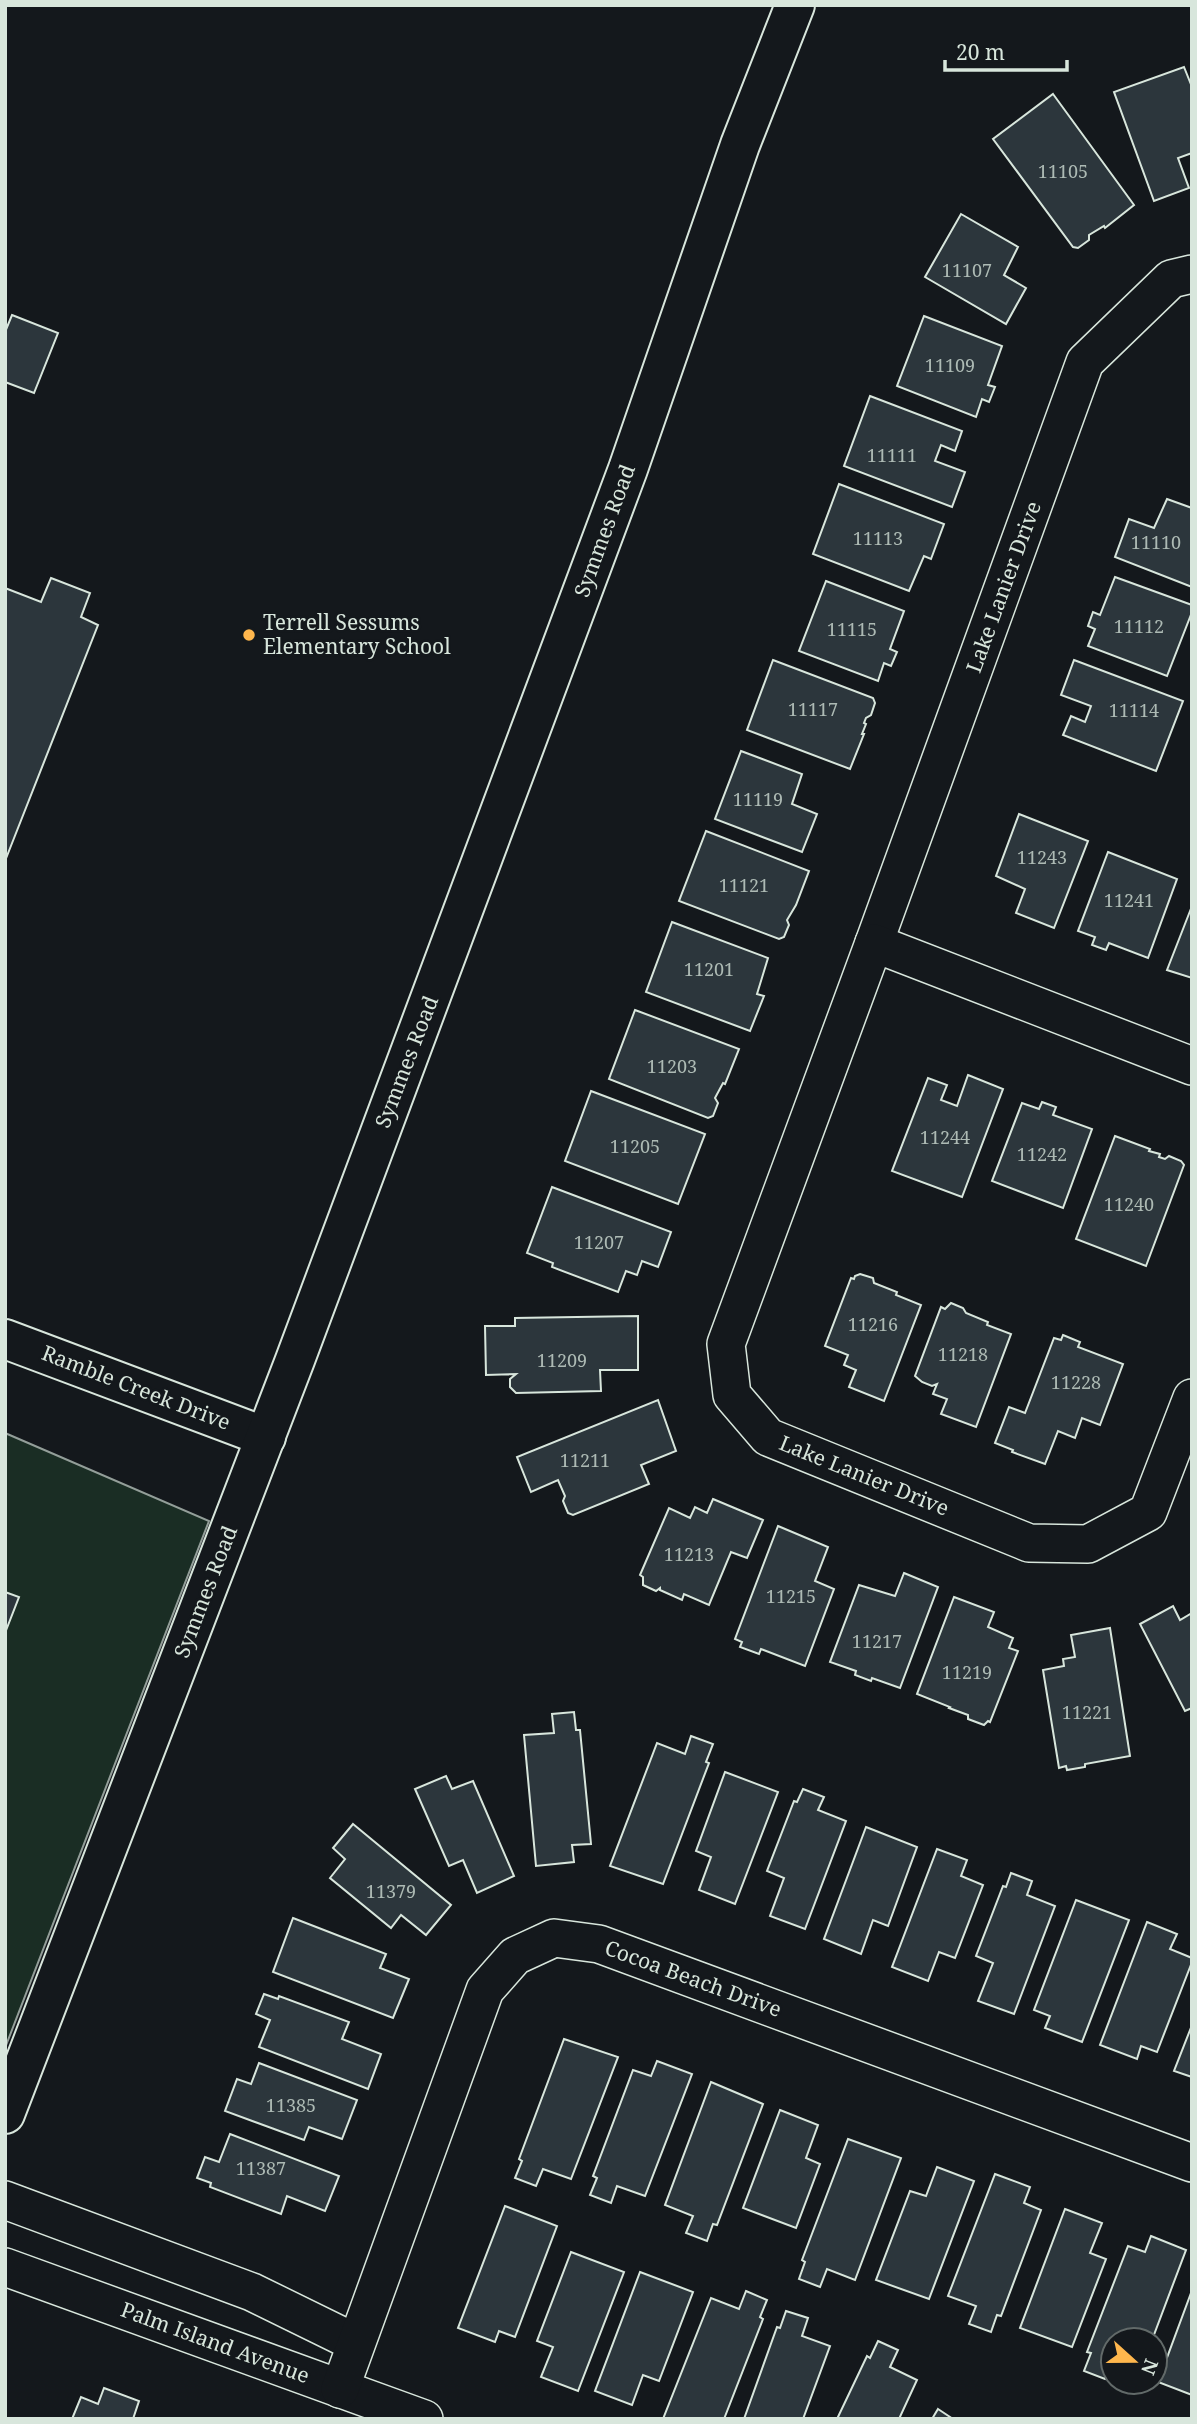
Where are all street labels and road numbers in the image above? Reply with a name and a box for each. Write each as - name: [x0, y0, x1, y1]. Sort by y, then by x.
- street label: Symmes Road: [567, 460, 641, 601]
- street label: Lake Lanier Drive: [959, 497, 1047, 676]
- street label: Symmes Road: [368, 991, 444, 1132]
- street label: Ramble Creek Drive: [38, 1338, 235, 1436]
- street label: Lake Lanier Drive: [775, 1428, 953, 1522]
- street label: Symmes Road: [167, 1521, 243, 1662]
- street label: Cocoa Beach Drive: [601, 1933, 785, 2023]
- street label: Palm Island Avenue: [117, 2295, 314, 2389]

